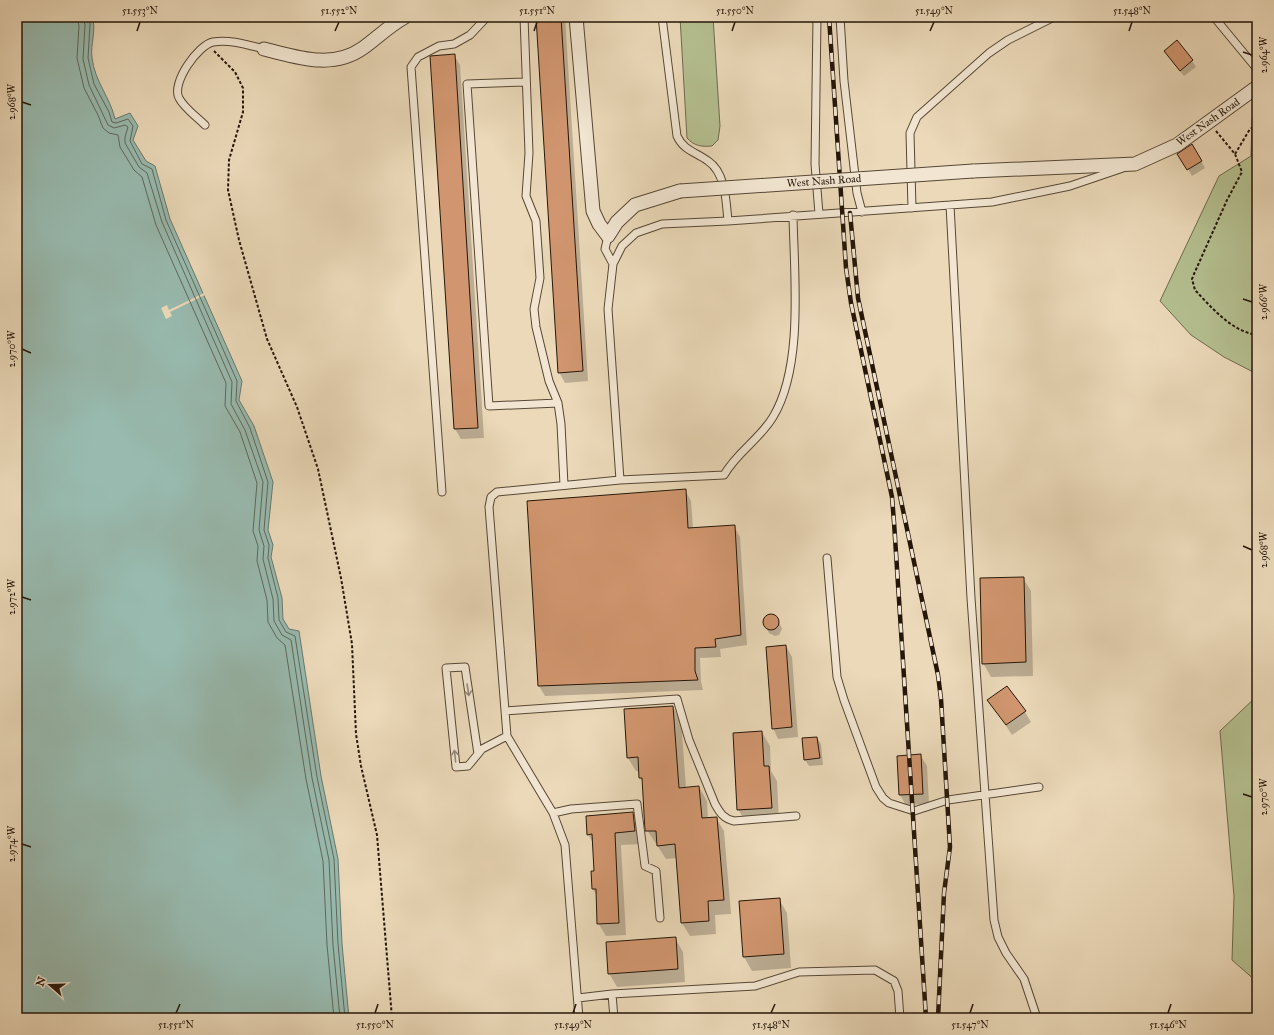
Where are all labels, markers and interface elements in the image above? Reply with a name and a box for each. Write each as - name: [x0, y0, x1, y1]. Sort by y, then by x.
- text: 51.553°N: [122, 5, 158, 17]
- text: 51.552°N: [321, 5, 358, 17]
- text: 51.551°N: [519, 5, 555, 17]
- text: 51.550°N: [716, 5, 754, 17]
- text: 51.549°N: [915, 5, 953, 17]
- text: 51.548°N: [1113, 5, 1151, 17]
- text: 2.964°W: [1258, 36, 1270, 73]
- text: 2.968°W: [6, 83, 18, 120]
- street label: West Nash Road: [1174, 95, 1243, 149]
- street label: West Nash Road: [786, 172, 862, 190]
- text: 2.966°W: [1258, 284, 1270, 320]
- text: 2.970°W: [6, 330, 18, 367]
- text: 2.968°W: [1258, 531, 1270, 568]
- text: 2.972°W: [6, 579, 18, 615]
- one-way arrow: [464, 683, 472, 696]
- one-way arrow: [451, 750, 458, 763]
- text: 2.970°W: [1258, 778, 1270, 815]
- text: 2.974°W: [6, 825, 18, 862]
- north arrow: [30, 965, 70, 1005]
- text: N: [33, 975, 49, 988]
- text: 51.551°N: [158, 1019, 194, 1031]
- text: 51.550°N: [356, 1019, 394, 1031]
- text: 51.549°N: [554, 1019, 592, 1031]
- text: 51.548°N: [752, 1019, 790, 1031]
- text: 51.547°N: [951, 1019, 989, 1031]
- text: 51.546°N: [1149, 1019, 1187, 1031]

